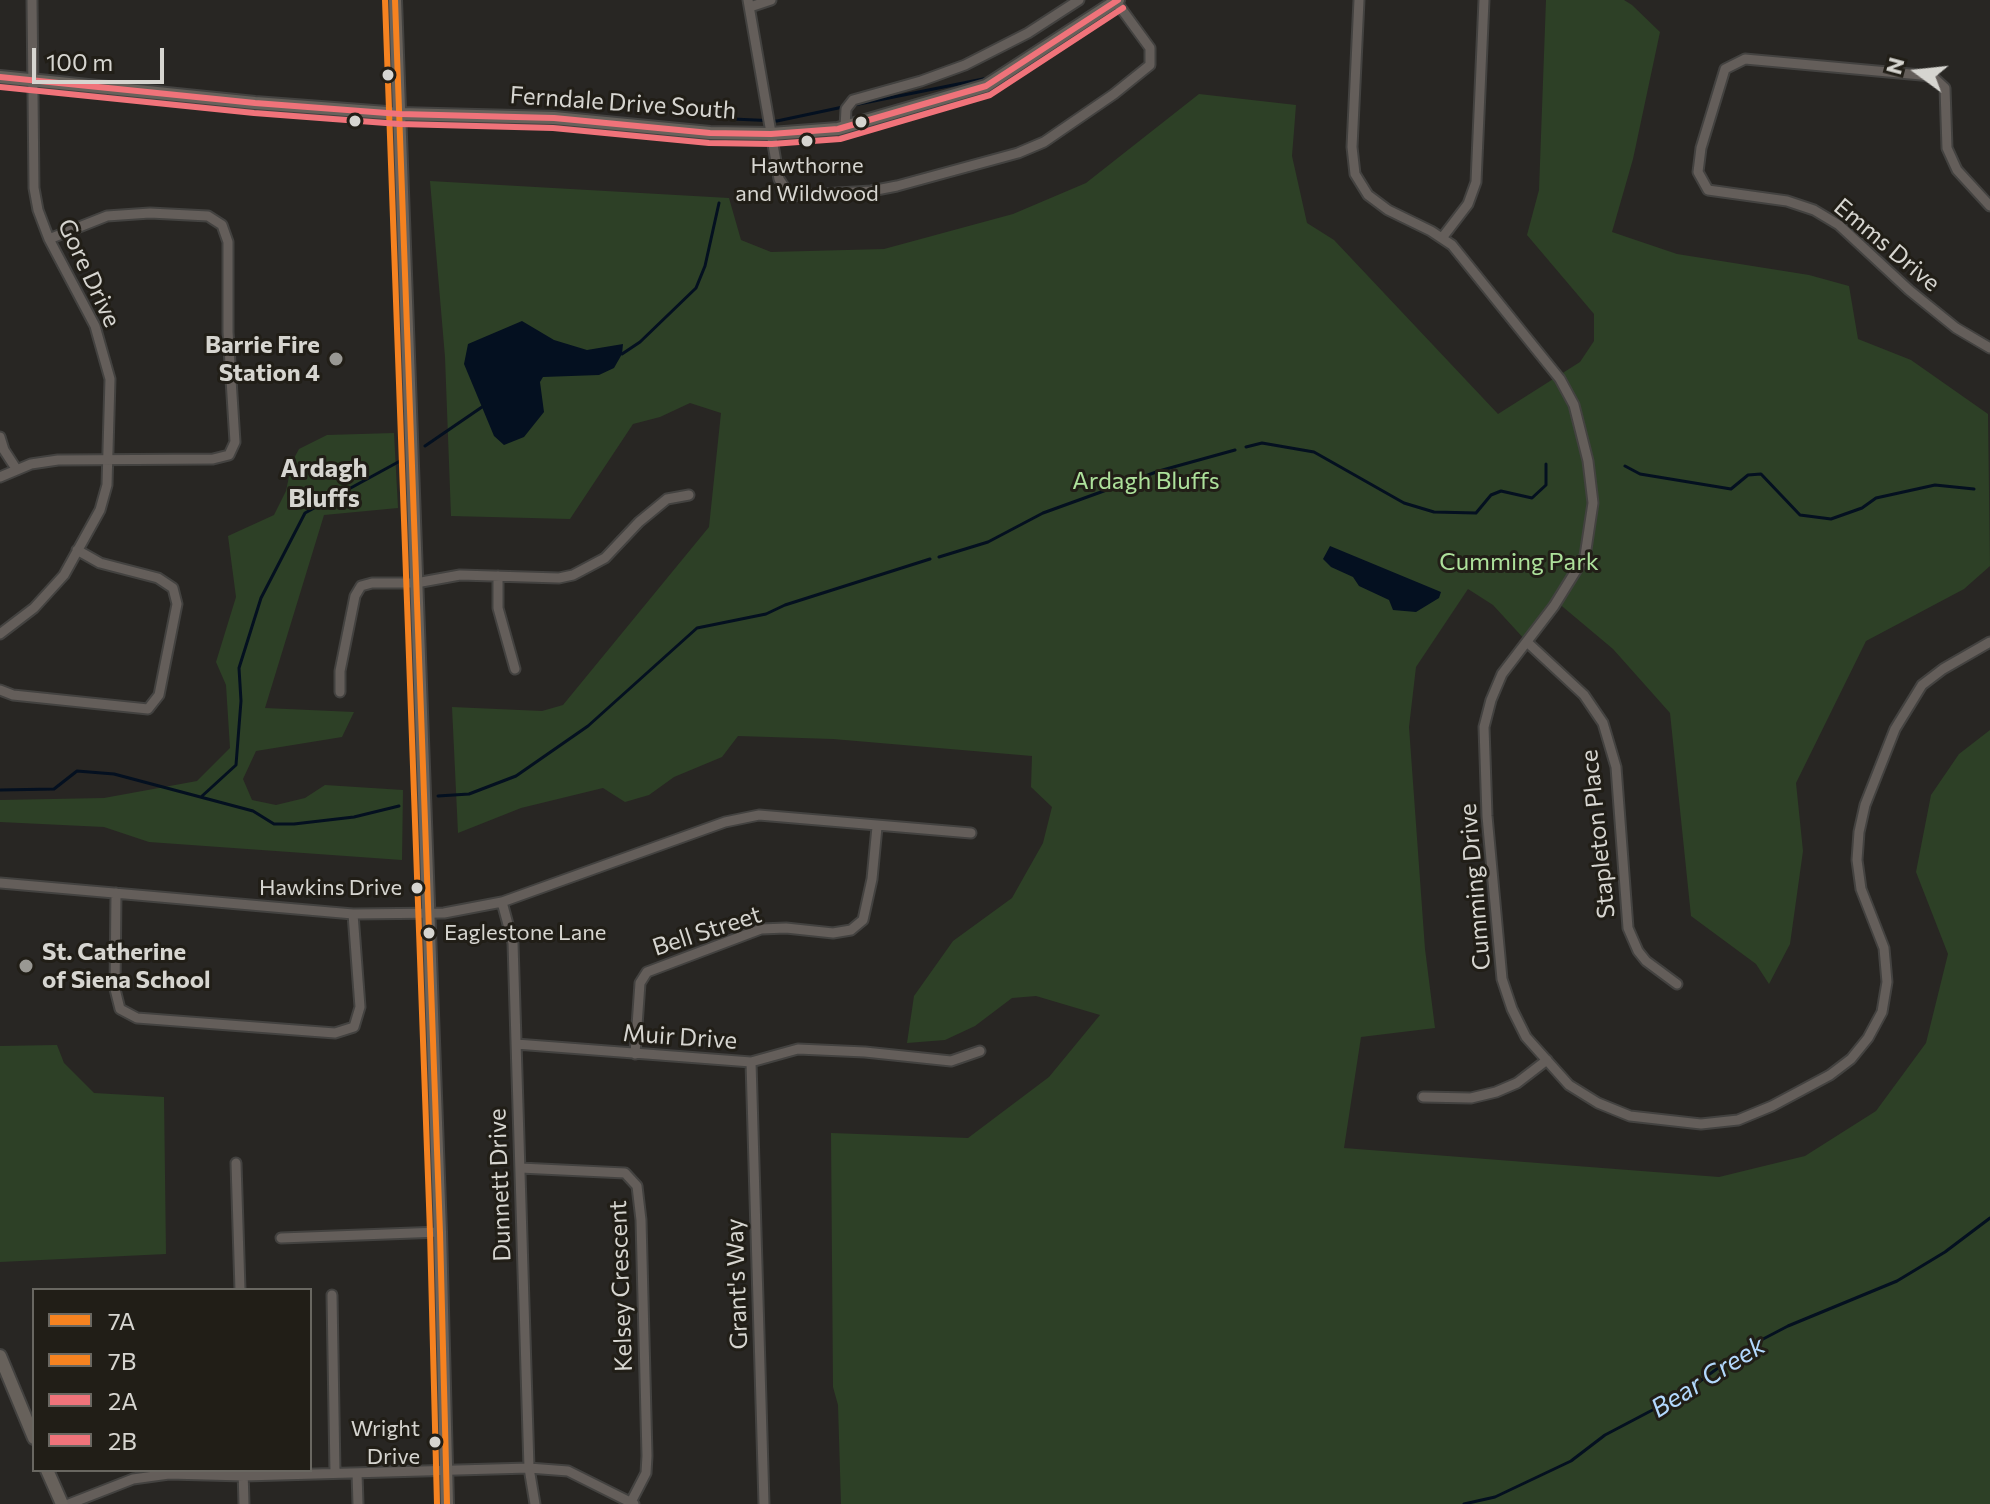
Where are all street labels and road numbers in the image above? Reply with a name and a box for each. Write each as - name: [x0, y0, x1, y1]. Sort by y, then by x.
- street label: Ferndale Drive South: [509, 81, 737, 125]
- street label: Emms Drive: [1828, 192, 1946, 298]
- street label: Gore Drive: [51, 214, 127, 332]
- street label: Stapleton Place: [1575, 748, 1621, 920]
- street label: Cumming Drive: [1453, 802, 1497, 972]
- street label: Bell Street: [649, 900, 765, 962]
- street label: Muir Drive: [622, 1019, 738, 1055]
- street label: Dunnett Drive: [483, 1108, 517, 1262]
- street label: Kelsey Crescent: [604, 1200, 638, 1372]
- street label: Grant's Way: [720, 1218, 754, 1350]

